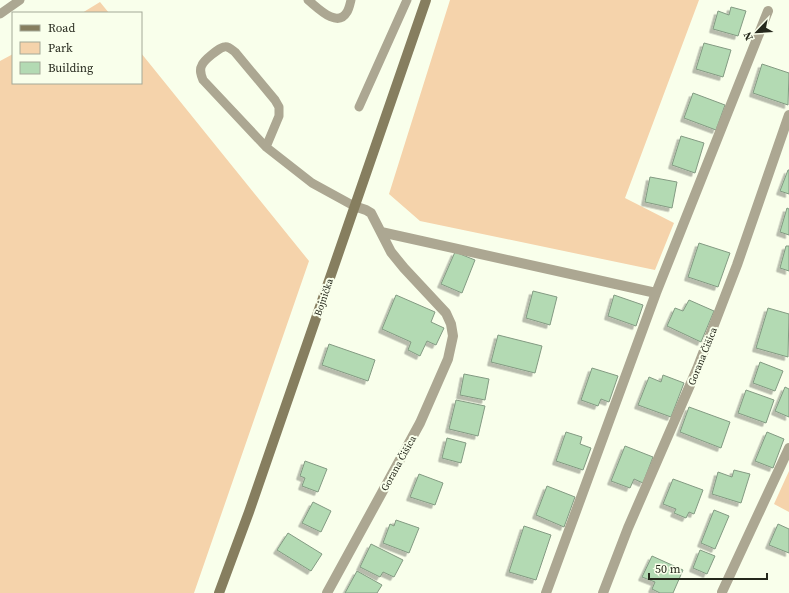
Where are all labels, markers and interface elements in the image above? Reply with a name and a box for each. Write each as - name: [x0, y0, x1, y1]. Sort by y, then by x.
- legend: [12, 12, 142, 84]
- north arrow: [737, 12, 777, 52]
- text: Road: [48, 20, 75, 36]
- text: N: [740, 29, 757, 43]
- text: Park: [48, 40, 73, 56]
- text: Building: [48, 60, 93, 76]
- street label: Bojnička: [311, 276, 336, 318]
- street label: Gorana Čišica: [685, 324, 720, 387]
- street label: Gorana Čišica: [378, 432, 419, 493]
- scale bar: [649, 555, 767, 581]
- text: 50 m: [655, 561, 681, 577]

